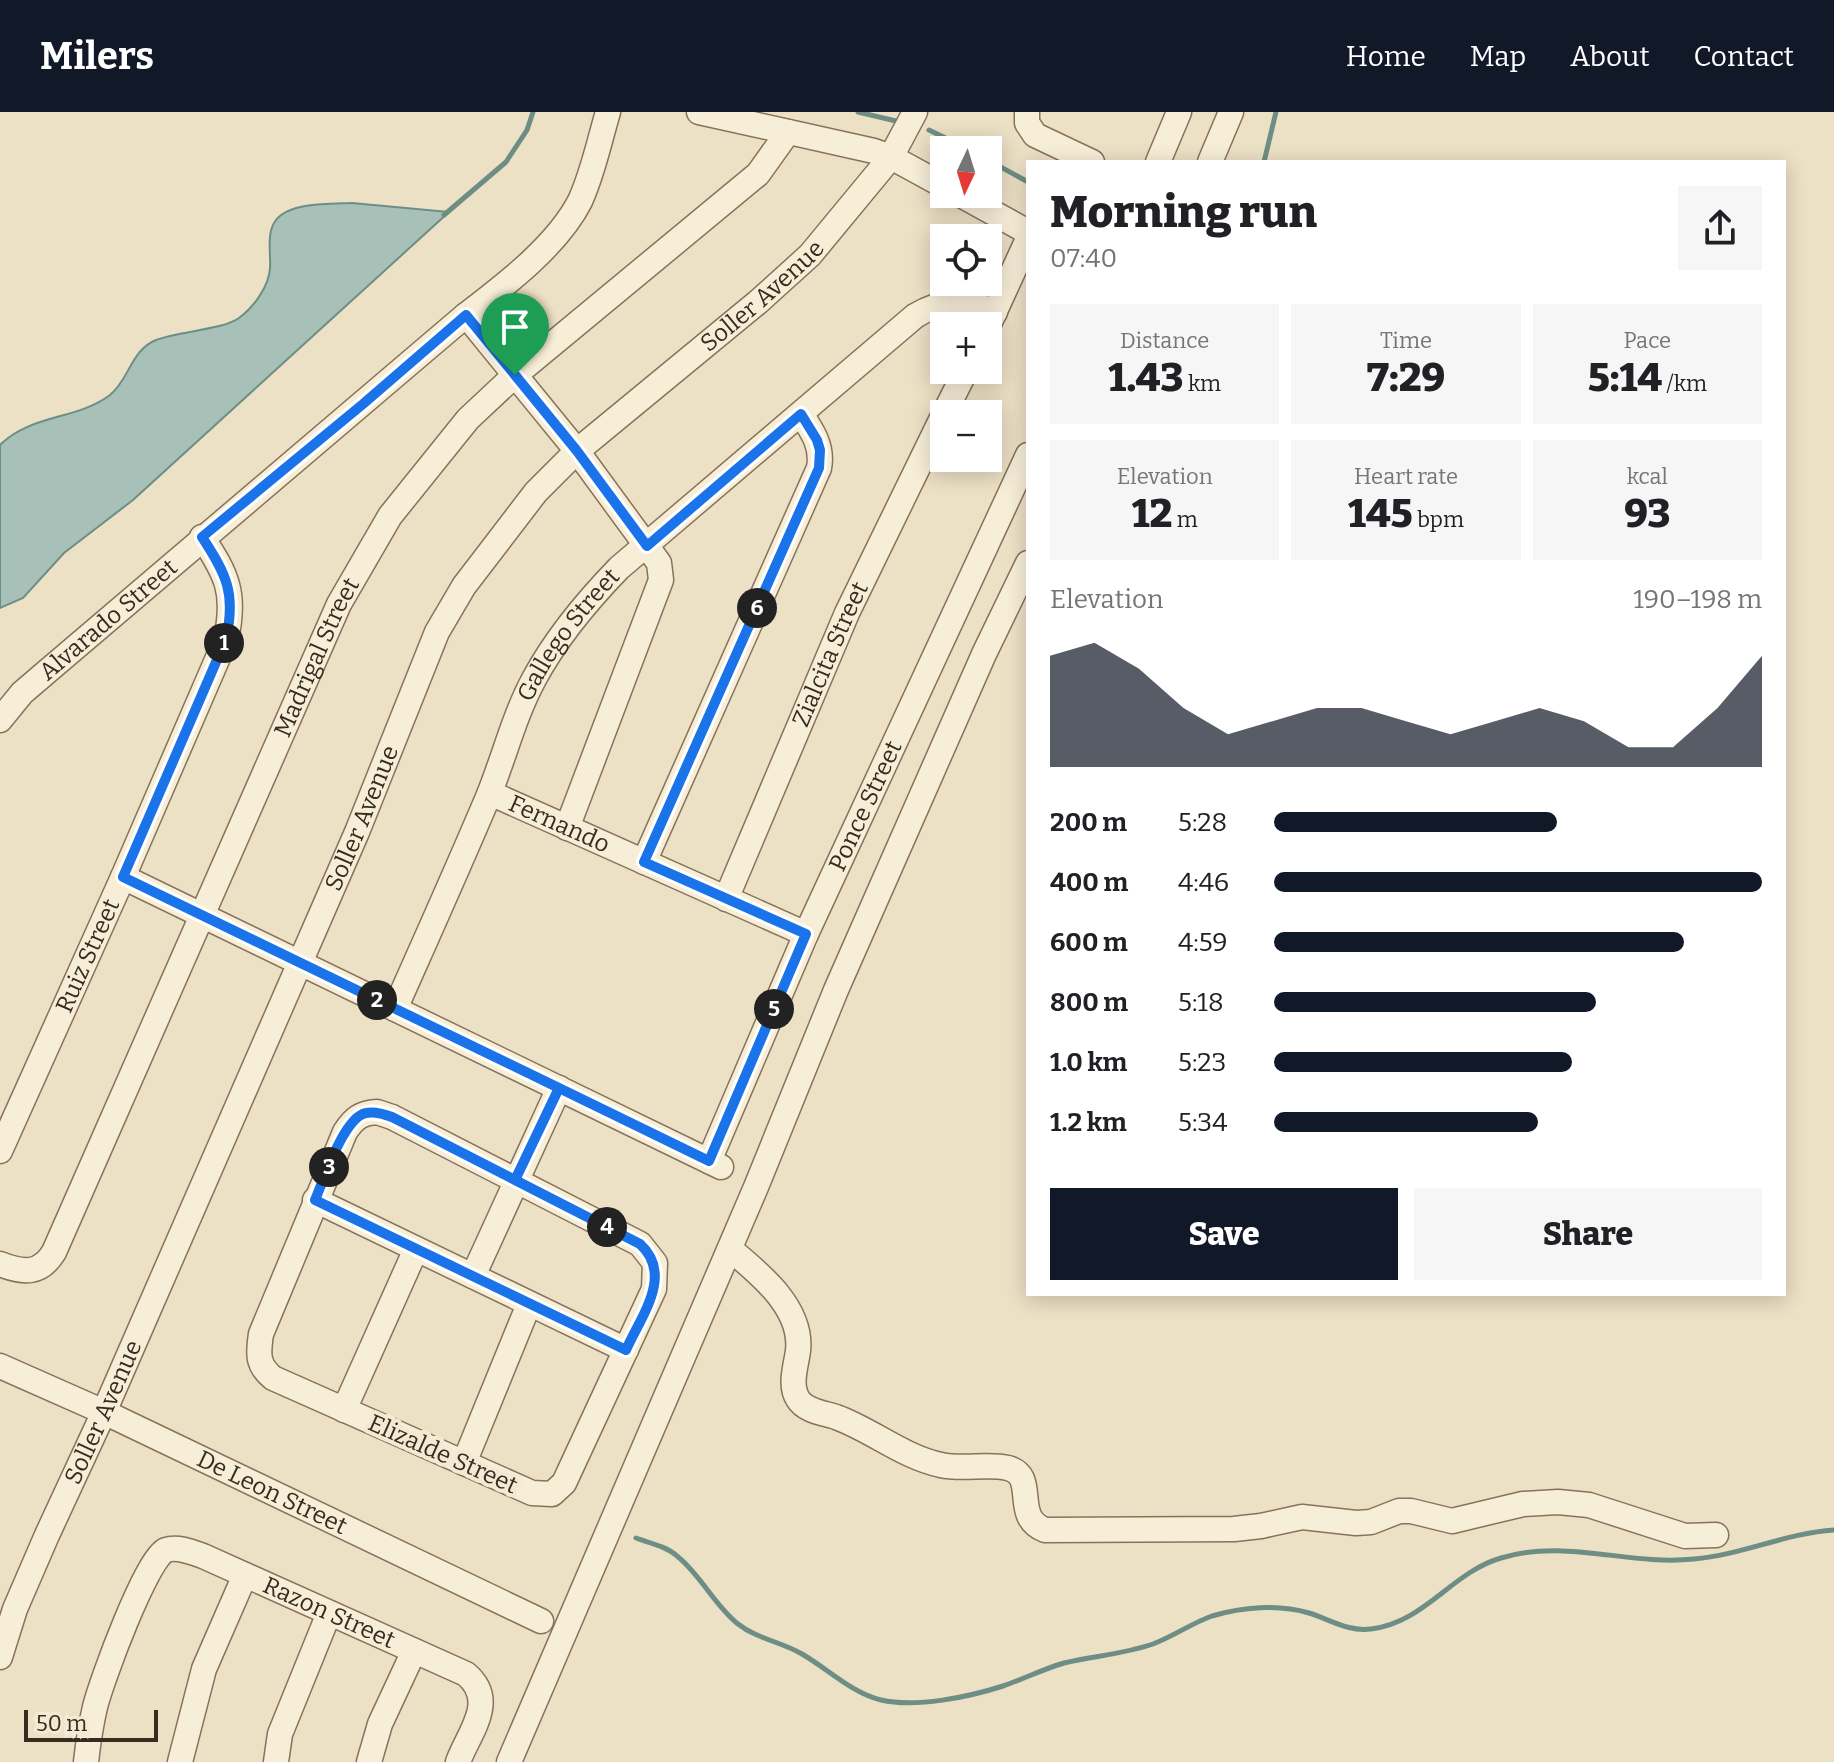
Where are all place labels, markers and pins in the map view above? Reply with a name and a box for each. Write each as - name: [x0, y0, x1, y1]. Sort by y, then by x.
- pin: [481, 293, 549, 375]
- pin: 6: [737, 588, 777, 628]
- pin: 1: [204, 623, 244, 663]
- pin: 2: [357, 980, 397, 1020]
- pin: 5: [754, 989, 794, 1029]
- pin: 3: [309, 1147, 349, 1187]
- pin: 4: [587, 1207, 627, 1247]

